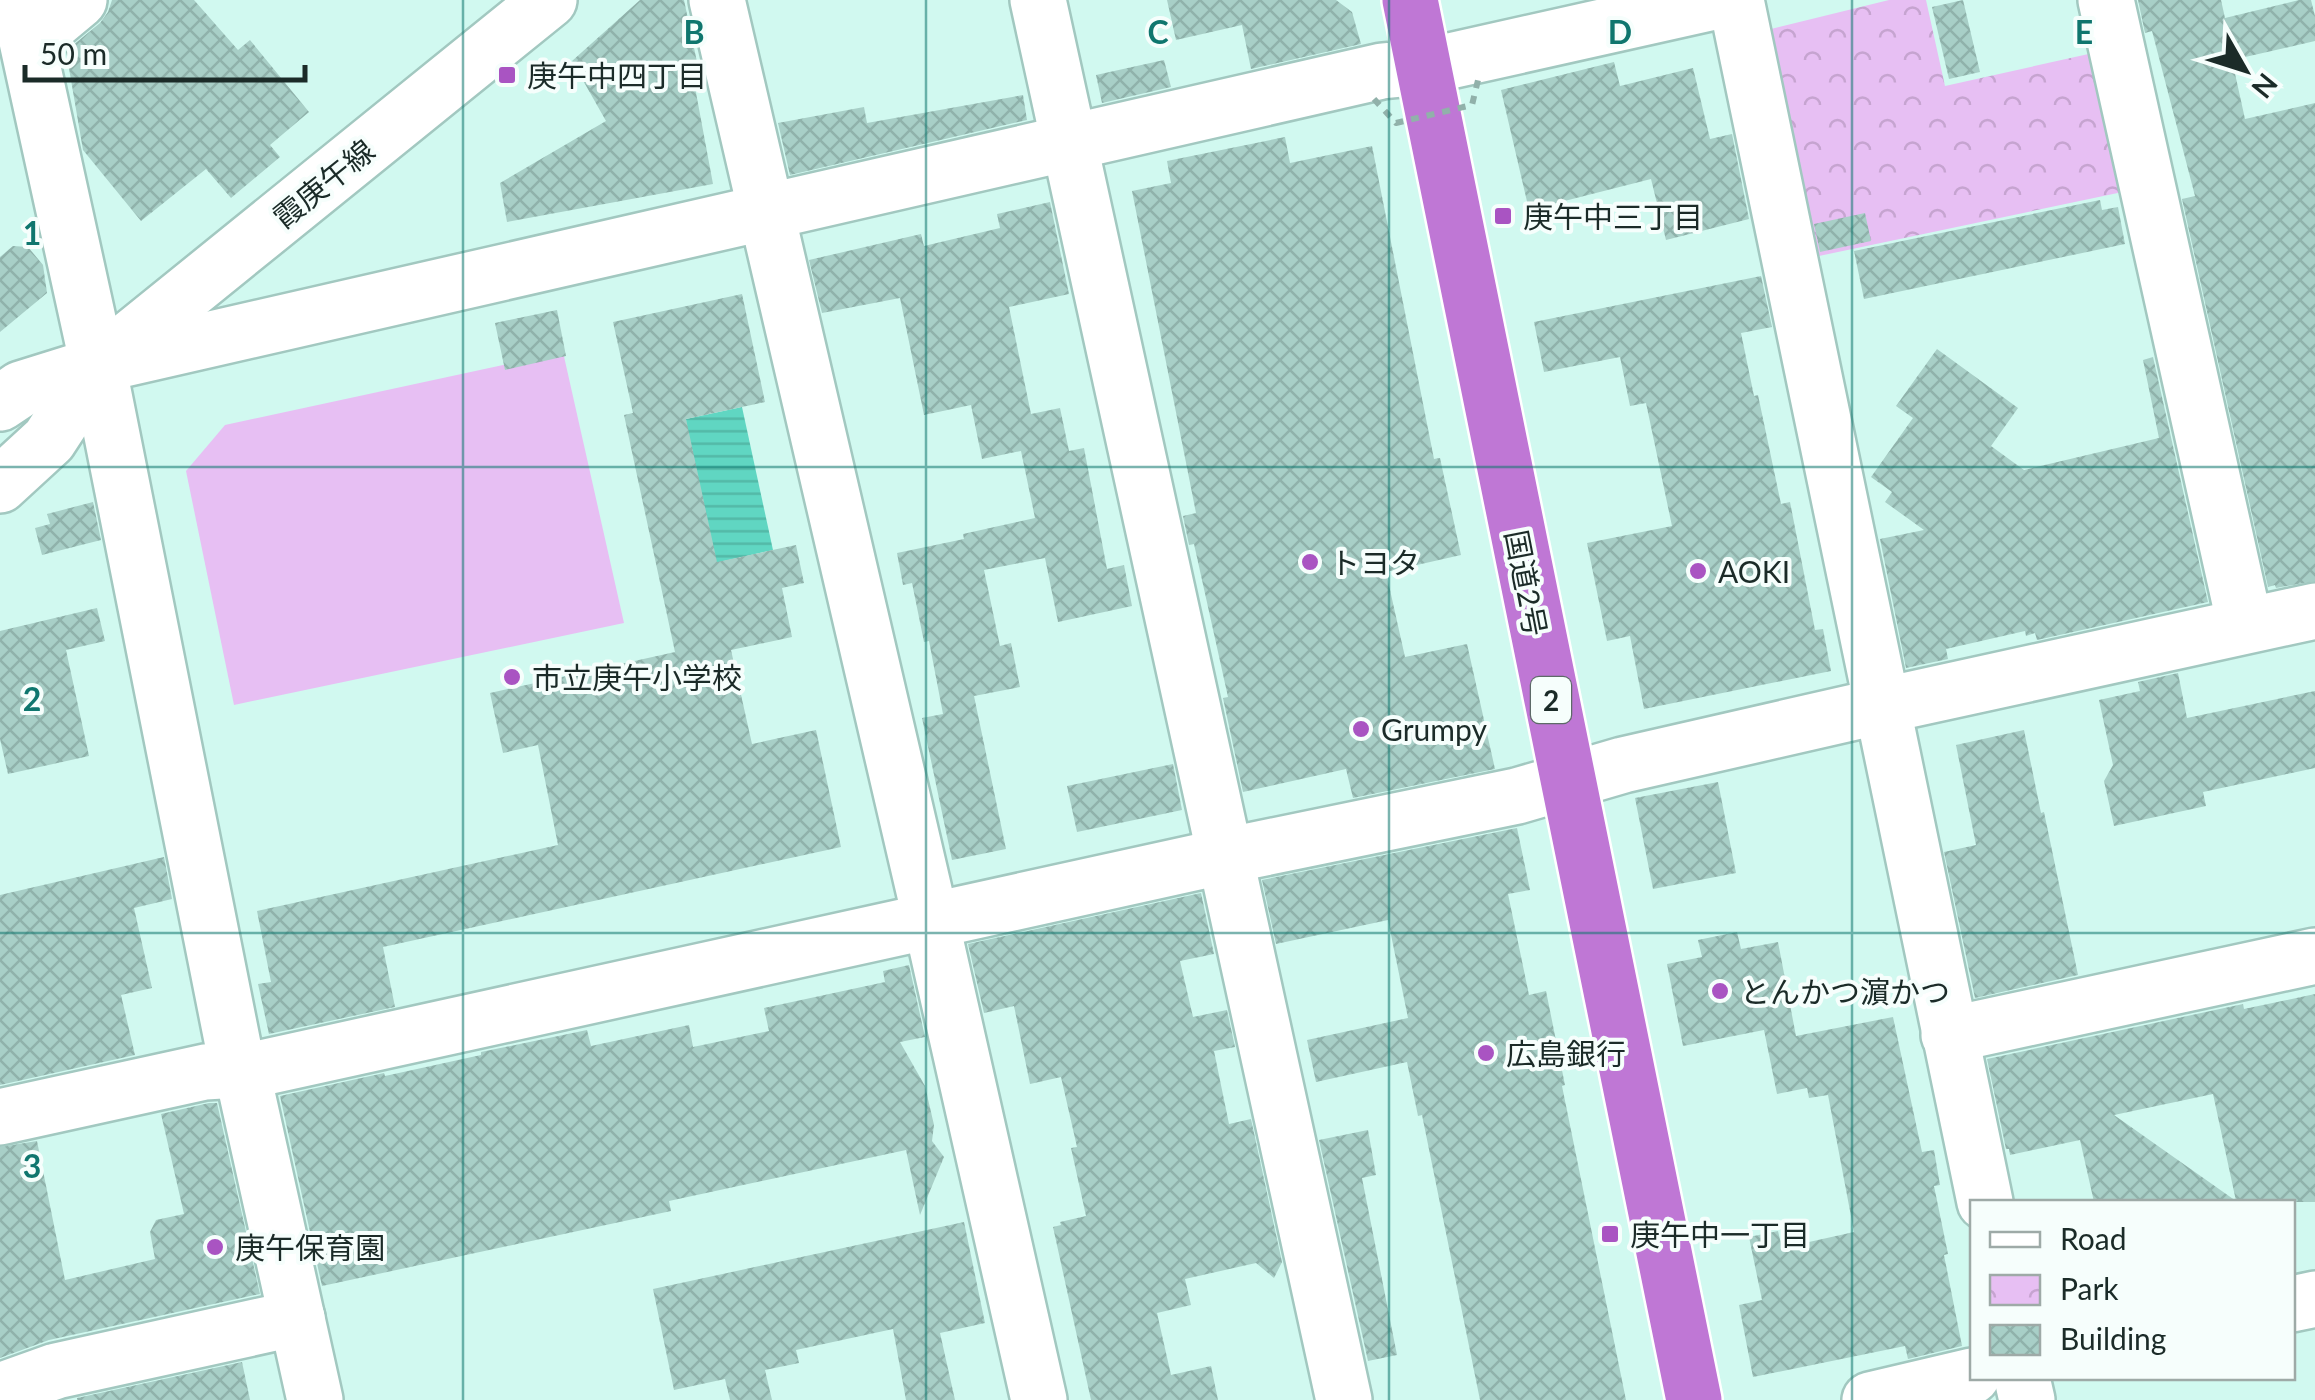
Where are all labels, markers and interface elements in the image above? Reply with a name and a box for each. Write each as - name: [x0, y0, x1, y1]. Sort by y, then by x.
- text: B: [683, 12, 705, 51]
- text: C: [1147, 12, 1169, 51]
- text: D: [1608, 12, 1632, 51]
- text: E: [2075, 12, 2093, 51]
- scale bar: [25, 20, 305, 82]
- north arrow: [2195, 20, 2295, 120]
- text: 50 m: [40, 35, 107, 71]
- place label: 庚午中四丁目: [527, 57, 707, 93]
- marker: 庚午中四丁目: [496, 64, 518, 86]
- text: N: [2245, 67, 2285, 105]
- street label: 霞庚午線: [265, 131, 381, 235]
- place label: 庚午中三丁目: [1523, 198, 1703, 234]
- marker: 庚午中三丁目: [1492, 205, 1514, 227]
- text: 1: [23, 213, 41, 252]
- street label: 国道2号: [1499, 527, 1555, 639]
- place label: トヨタ: [1330, 544, 1420, 580]
- marker: トヨタ: [1299, 551, 1321, 573]
- place label: AOKI: [1718, 553, 1790, 589]
- marker: AOKI: [1687, 560, 1709, 582]
- place label: 市立庚午小学校: [532, 659, 742, 695]
- marker: 市立庚午小学校: [501, 666, 523, 688]
- road number: 2: [1531, 677, 1571, 723]
- text: 2: [23, 679, 41, 718]
- place label: Grumpy: [1381, 711, 1487, 747]
- marker: Grumpy: [1350, 718, 1372, 740]
- place label: とんかつ濵かつ: [1740, 973, 1950, 1009]
- marker: とんかつ濵かつ: [1709, 980, 1731, 1002]
- place label: 広島銀行: [1506, 1035, 1626, 1071]
- marker: 広島銀行: [1475, 1042, 1497, 1064]
- text: 3: [23, 1146, 41, 1185]
- legend: [1970, 1200, 2295, 1380]
- place label: 庚午中一丁目: [1630, 1216, 1810, 1252]
- text: Road: [2060, 1220, 2127, 1256]
- marker: 庚午中一丁目: [1599, 1223, 1621, 1245]
- place label: 庚午保育園: [235, 1229, 385, 1265]
- marker: 庚午保育園: [204, 1236, 226, 1258]
- text: Park: [2060, 1270, 2119, 1306]
- text: Building: [2060, 1320, 2166, 1356]

